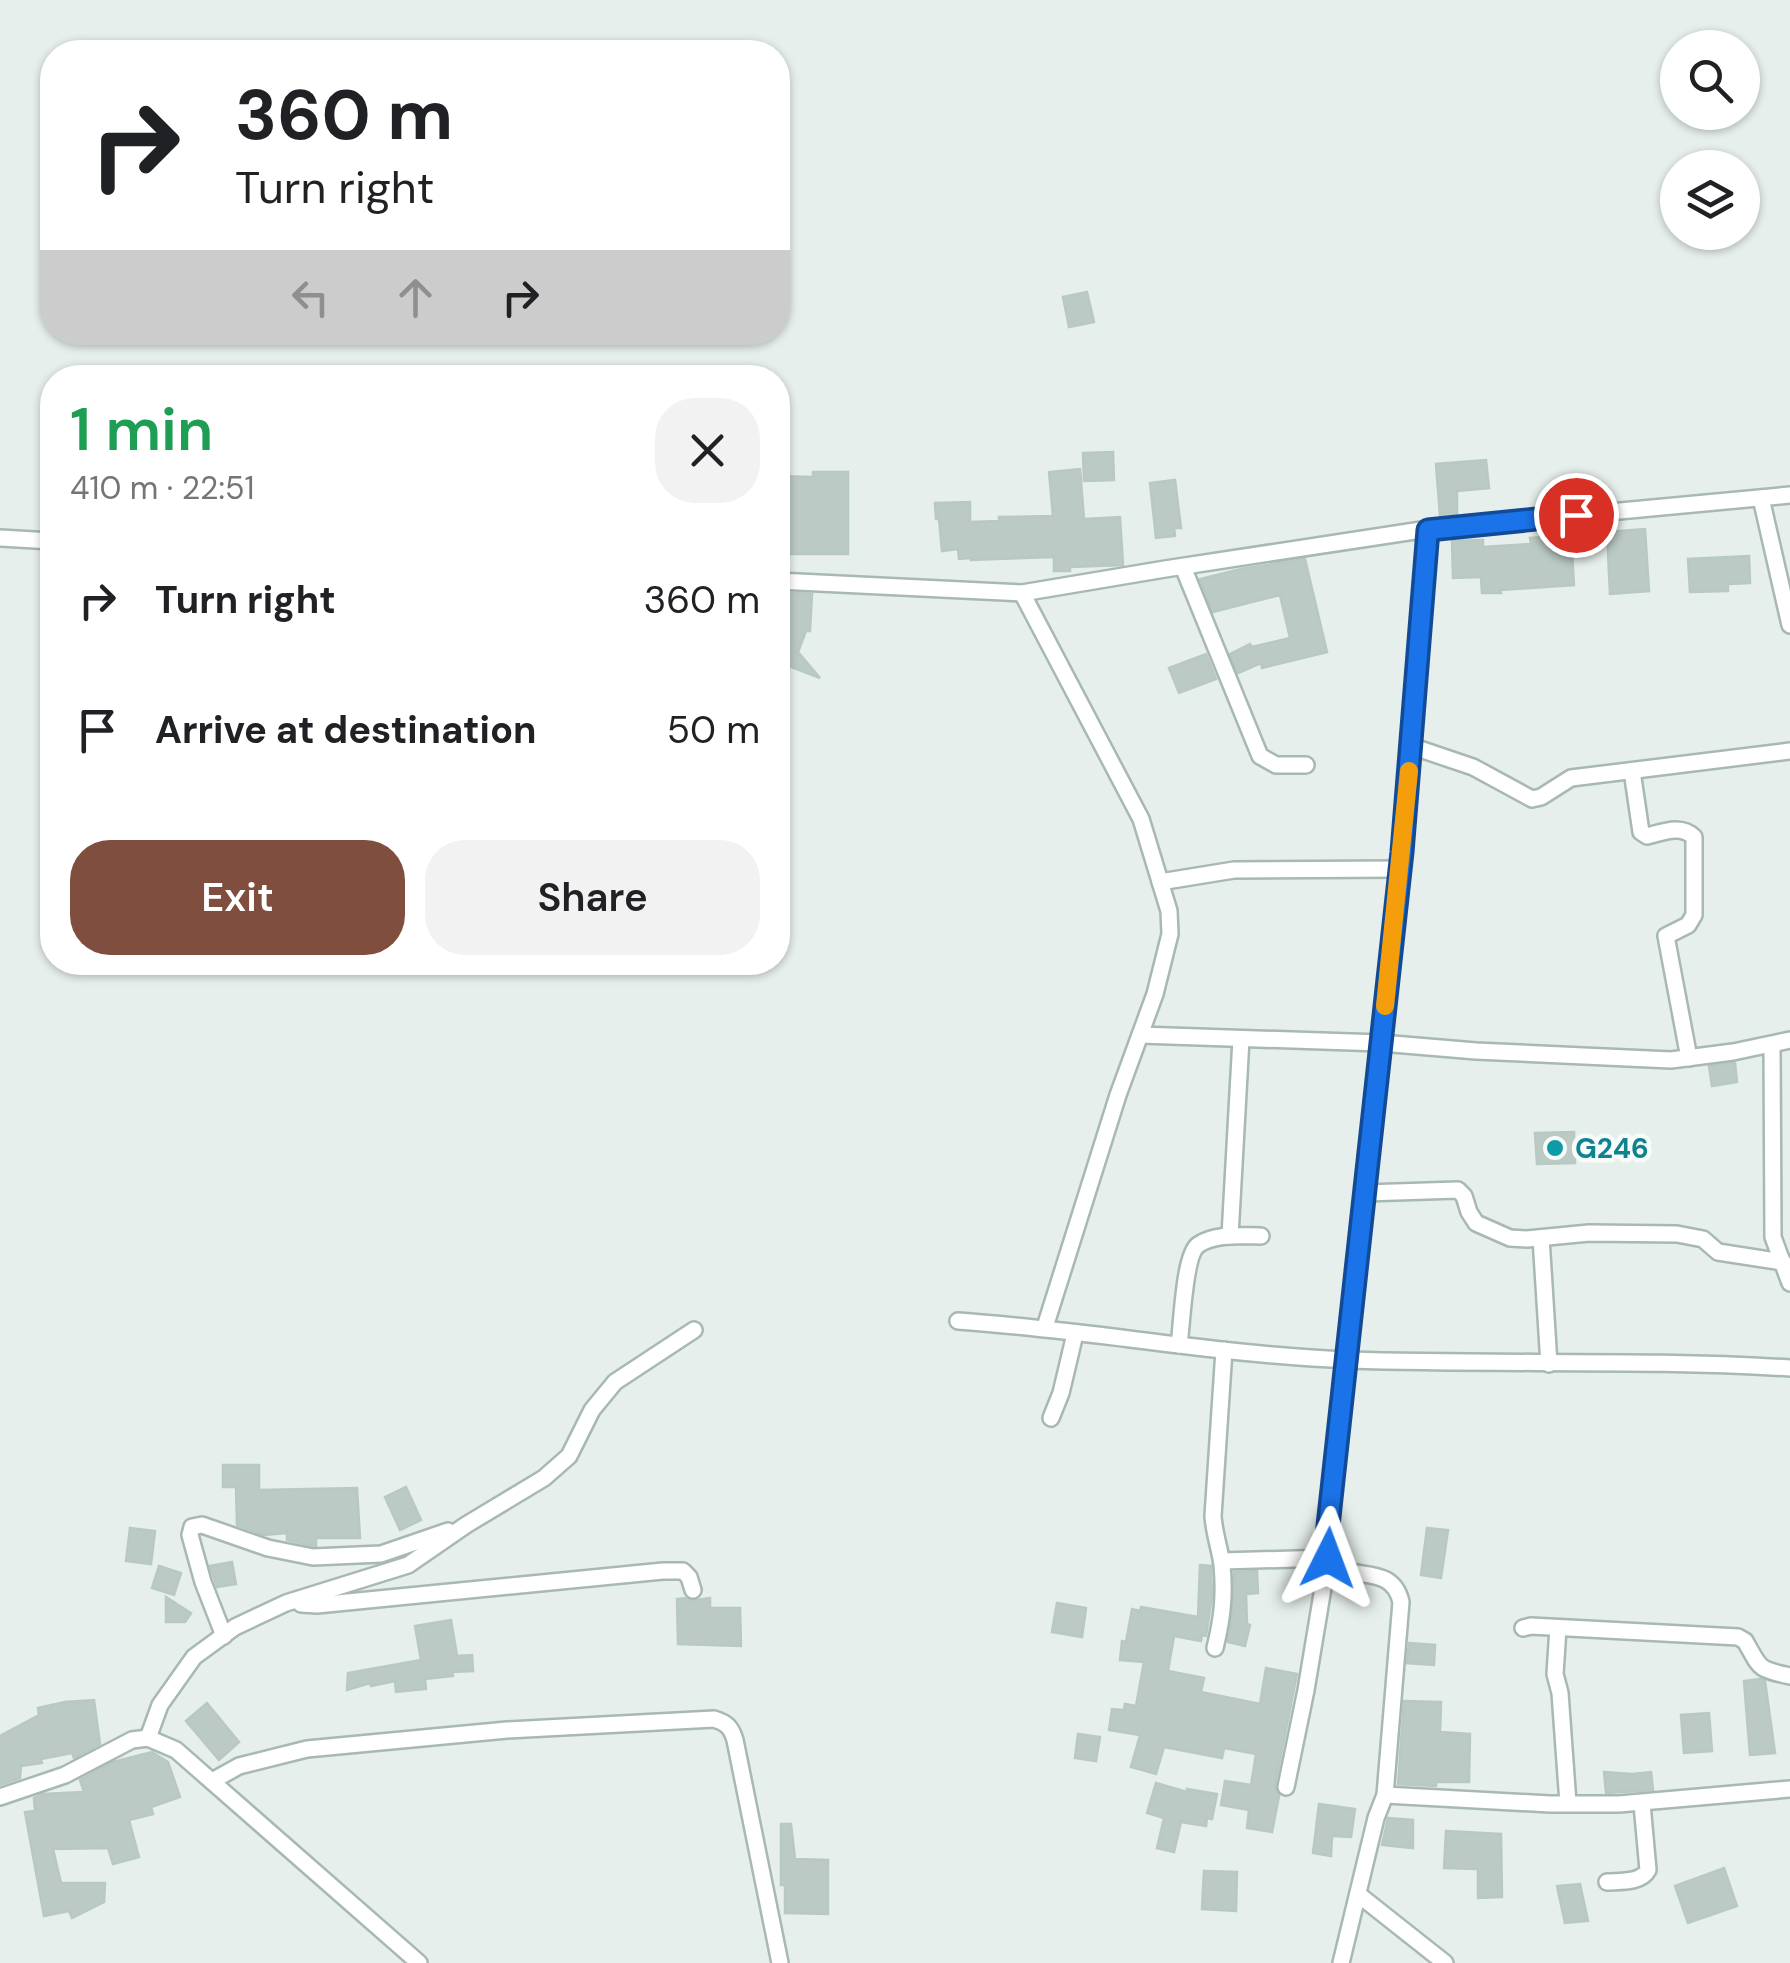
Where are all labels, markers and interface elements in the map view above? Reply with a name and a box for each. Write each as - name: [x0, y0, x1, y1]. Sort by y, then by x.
- map controls: [1660, 30, 1760, 250]
- button: search: [1660, 30, 1760, 130]
- text: 360 m: [235, 70, 453, 161]
- icon: right: [70, 80, 200, 210]
- button: layers: [1660, 150, 1760, 250]
- text: Turn right: [235, 158, 434, 217]
- icon: left: [283, 270, 338, 325]
- icon: ahead: [388, 270, 443, 325]
- icon: right: [493, 270, 548, 325]
- text: 1 min: [70, 390, 213, 469]
- button: close: [655, 398, 760, 503]
- text: 410 m · 22:51: [70, 467, 255, 509]
- pin: [1534, 473, 1619, 558]
- icon: arrive: [1549, 488, 1604, 543]
- icon: right: [70, 573, 125, 628]
- text: Turn right: [155, 575, 336, 625]
- text: 360 m: [644, 575, 760, 625]
- icon: arrive: [70, 703, 125, 758]
- text: Arrive at destination: [155, 705, 537, 755]
- text: 50 m: [667, 705, 760, 755]
- button: Exit: [70, 840, 405, 955]
- button: Share: [425, 840, 760, 955]
- place label: G246: [1575, 1130, 1649, 1167]
- marker: G246: [1544, 1137, 1566, 1159]
- position arrow: [1276, 1506, 1380, 1610]

